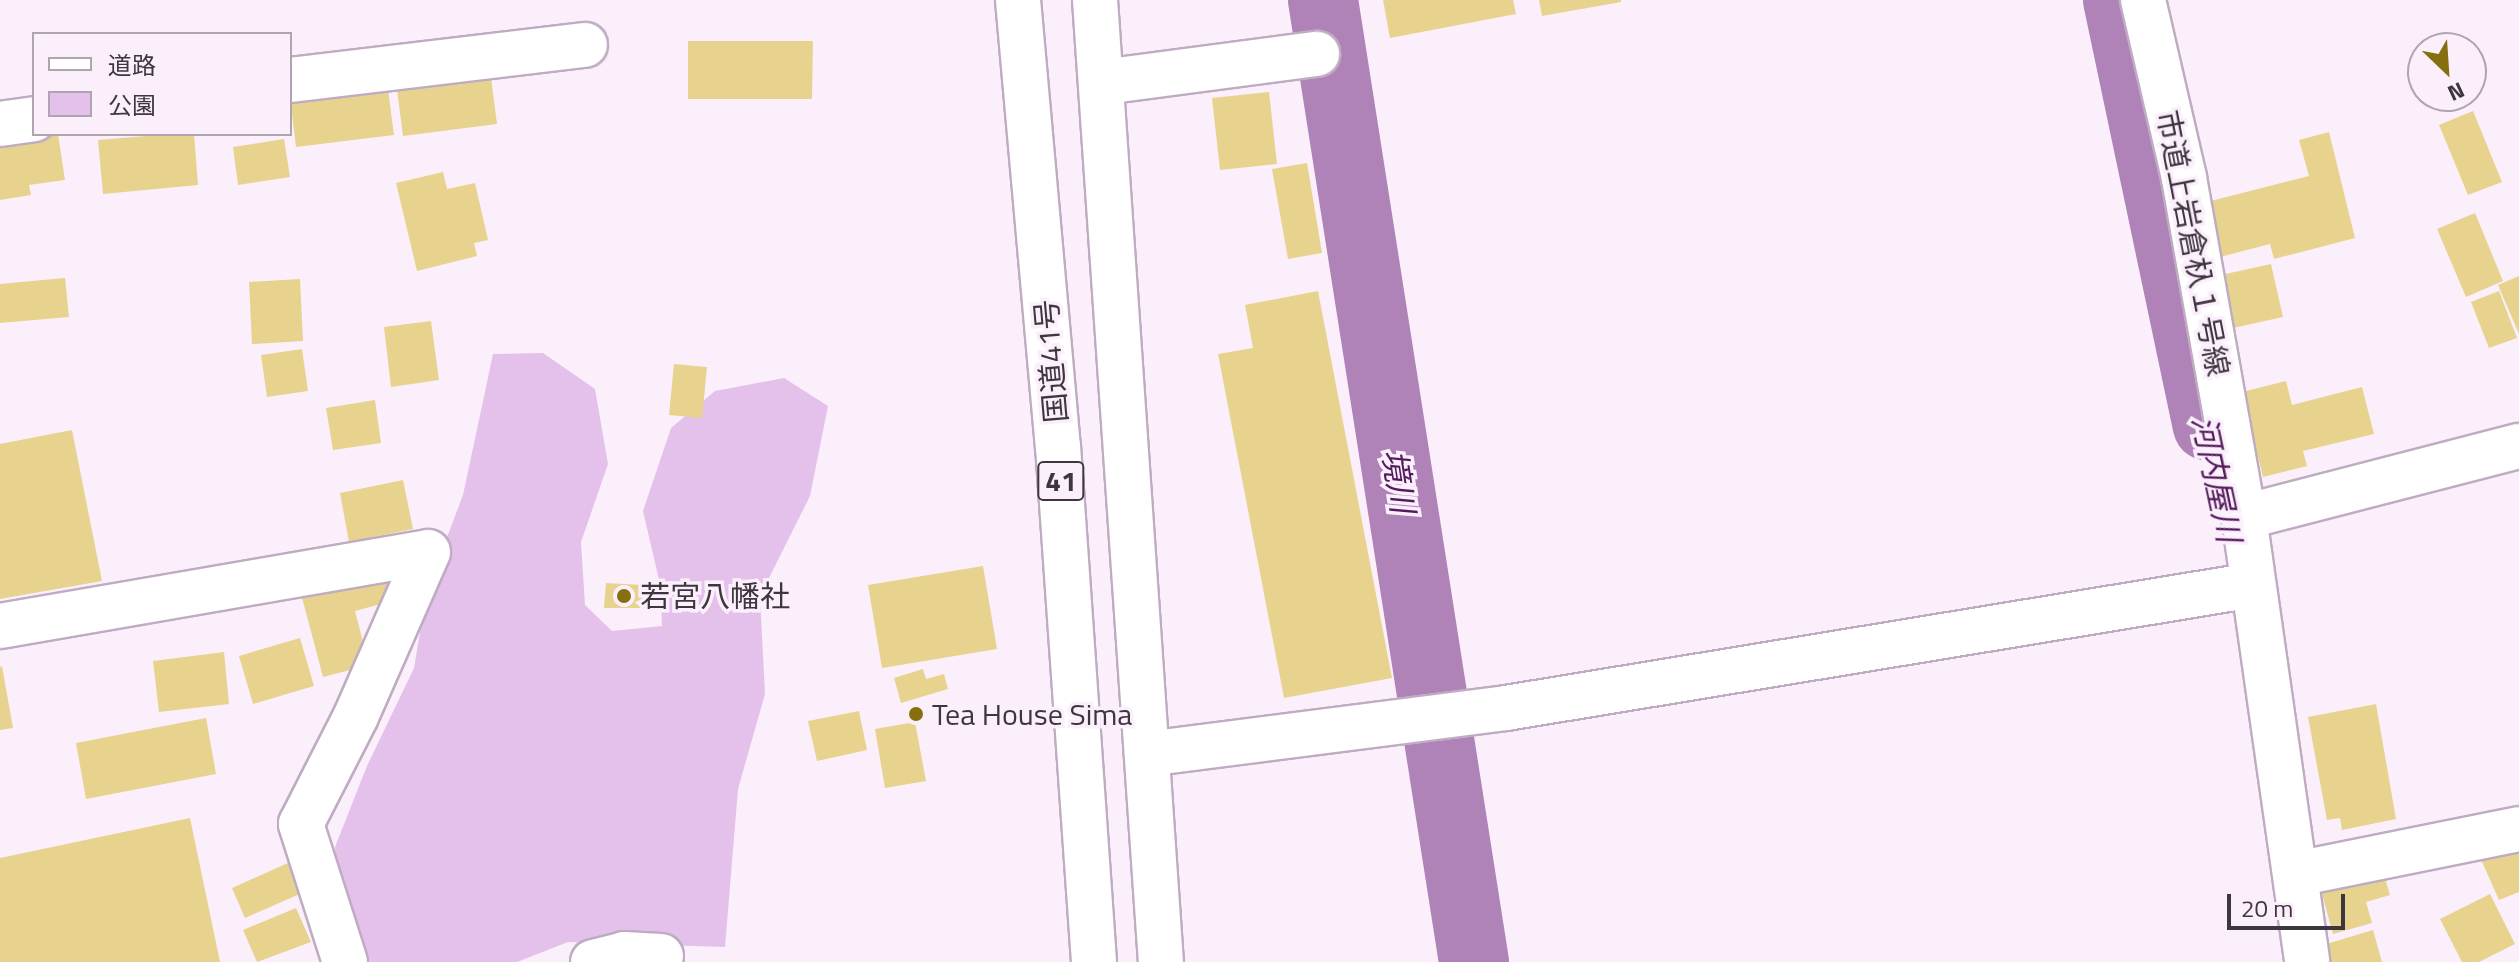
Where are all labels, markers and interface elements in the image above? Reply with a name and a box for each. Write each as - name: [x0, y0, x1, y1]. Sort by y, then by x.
- legend: [32, 32, 292, 136]
- north arrow: [2407, 32, 2487, 112]
- text: 道路: [108, 47, 156, 83]
- text: N: [2442, 73, 2470, 111]
- text: 公園: [108, 87, 156, 123]
- street label: 市道上岩倉杁１号線: [2150, 107, 2236, 379]
- street label: 国道41号: [1028, 298, 1074, 424]
- water label: 河内屋川: [2185, 412, 2249, 546]
- water label: 境川: [1375, 446, 1423, 516]
- road number: 41: [1037, 457, 1085, 505]
- place label: 若宮八幡社: [640, 578, 790, 614]
- marker: 若宮八幡社: [615, 587, 633, 605]
- place label: Tea House Sima: [932, 696, 1132, 732]
- marker: Tea House Sima: [907, 705, 925, 723]
- scale bar: [2231, 878, 2349, 928]
- text: 20 m: [2241, 890, 2293, 926]

